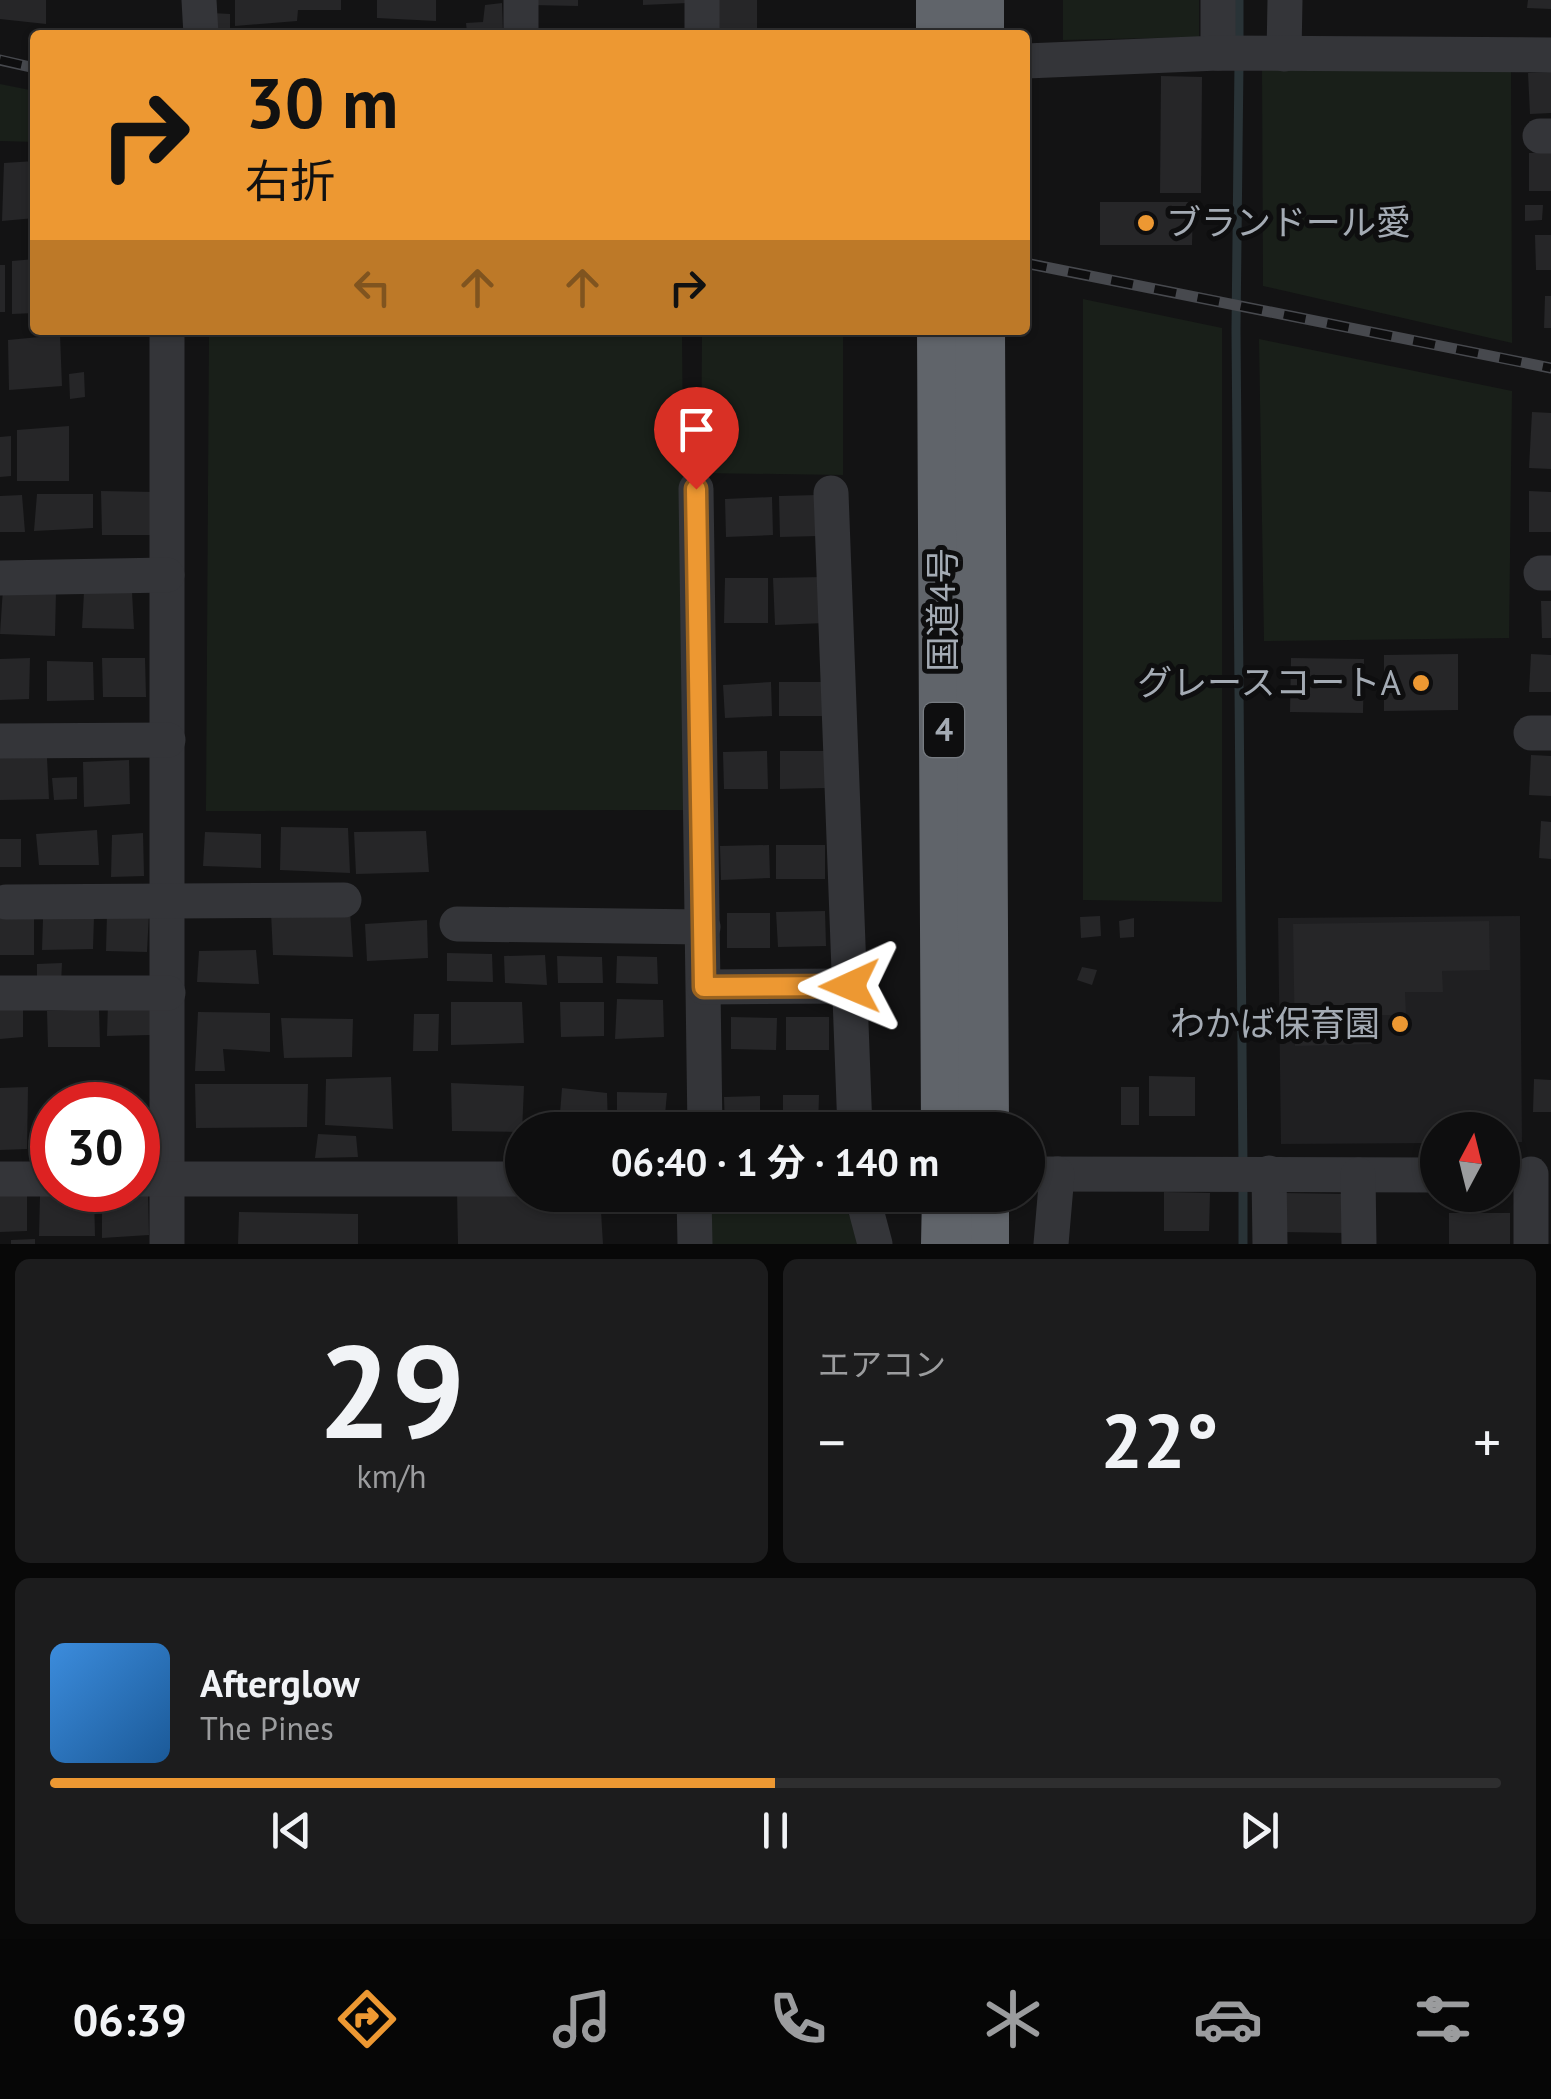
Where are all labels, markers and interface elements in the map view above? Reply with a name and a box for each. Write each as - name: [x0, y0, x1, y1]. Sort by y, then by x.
- text: 30 m: [245, 57, 398, 147]
- icon: right: [80, 70, 210, 200]
- text: 右折: [245, 151, 335, 209]
- place label: ブランドール愛: [1166, 199, 1411, 245]
- marker: ブランドール愛: [1135, 212, 1157, 234]
- icon: left: [345, 260, 400, 315]
- icon: ahead: [450, 260, 505, 315]
- icon: ahead: [555, 260, 610, 315]
- icon: right: [660, 260, 715, 315]
- pin: [654, 387, 739, 490]
- icon: arrive: [669, 402, 724, 457]
- street label: 国道4号: [919, 548, 965, 672]
- place label: グレースコートA: [1137, 659, 1402, 705]
- marker: グレースコートA: [1410, 672, 1432, 694]
- road number: 4: [924, 703, 964, 757]
- position arrow: [798, 934, 902, 1038]
- place label: わかば保育園: [1170, 1000, 1380, 1046]
- marker: わかば保育園: [1389, 1013, 1411, 1035]
- speed limit sign: 30: [30, 1082, 160, 1212]
- north arrow: [1420, 1112, 1520, 1212]
- map controls: [1420, 1112, 1520, 1212]
- text: 06:40 · 1 分 · 140 m: [611, 1137, 939, 1186]
- text: 29: [318, 1306, 465, 1474]
- text: エアコン: [818, 1343, 946, 1385]
- text: 22°: [1101, 1392, 1218, 1489]
- text: −: [818, 1406, 846, 1477]
- text: +: [1473, 1406, 1501, 1477]
- text: km/h: [356, 1455, 427, 1497]
- text: Afterglow: [200, 1658, 360, 1707]
- text: The Pines: [200, 1707, 334, 1749]
- icon: previous: [264, 1803, 319, 1858]
- icon: pause: [748, 1803, 803, 1858]
- icon: next: [1232, 1803, 1287, 1858]
- icon: directions: [332, 1984, 402, 2054]
- icon: music: [547, 1984, 617, 2054]
- icon: phone: [763, 1984, 833, 2054]
- icon: climate: [978, 1984, 1048, 2054]
- icon: car: [1193, 1984, 1263, 2054]
- icon: filters: [1408, 1984, 1478, 2054]
- text: 06:39: [73, 1990, 187, 2048]

